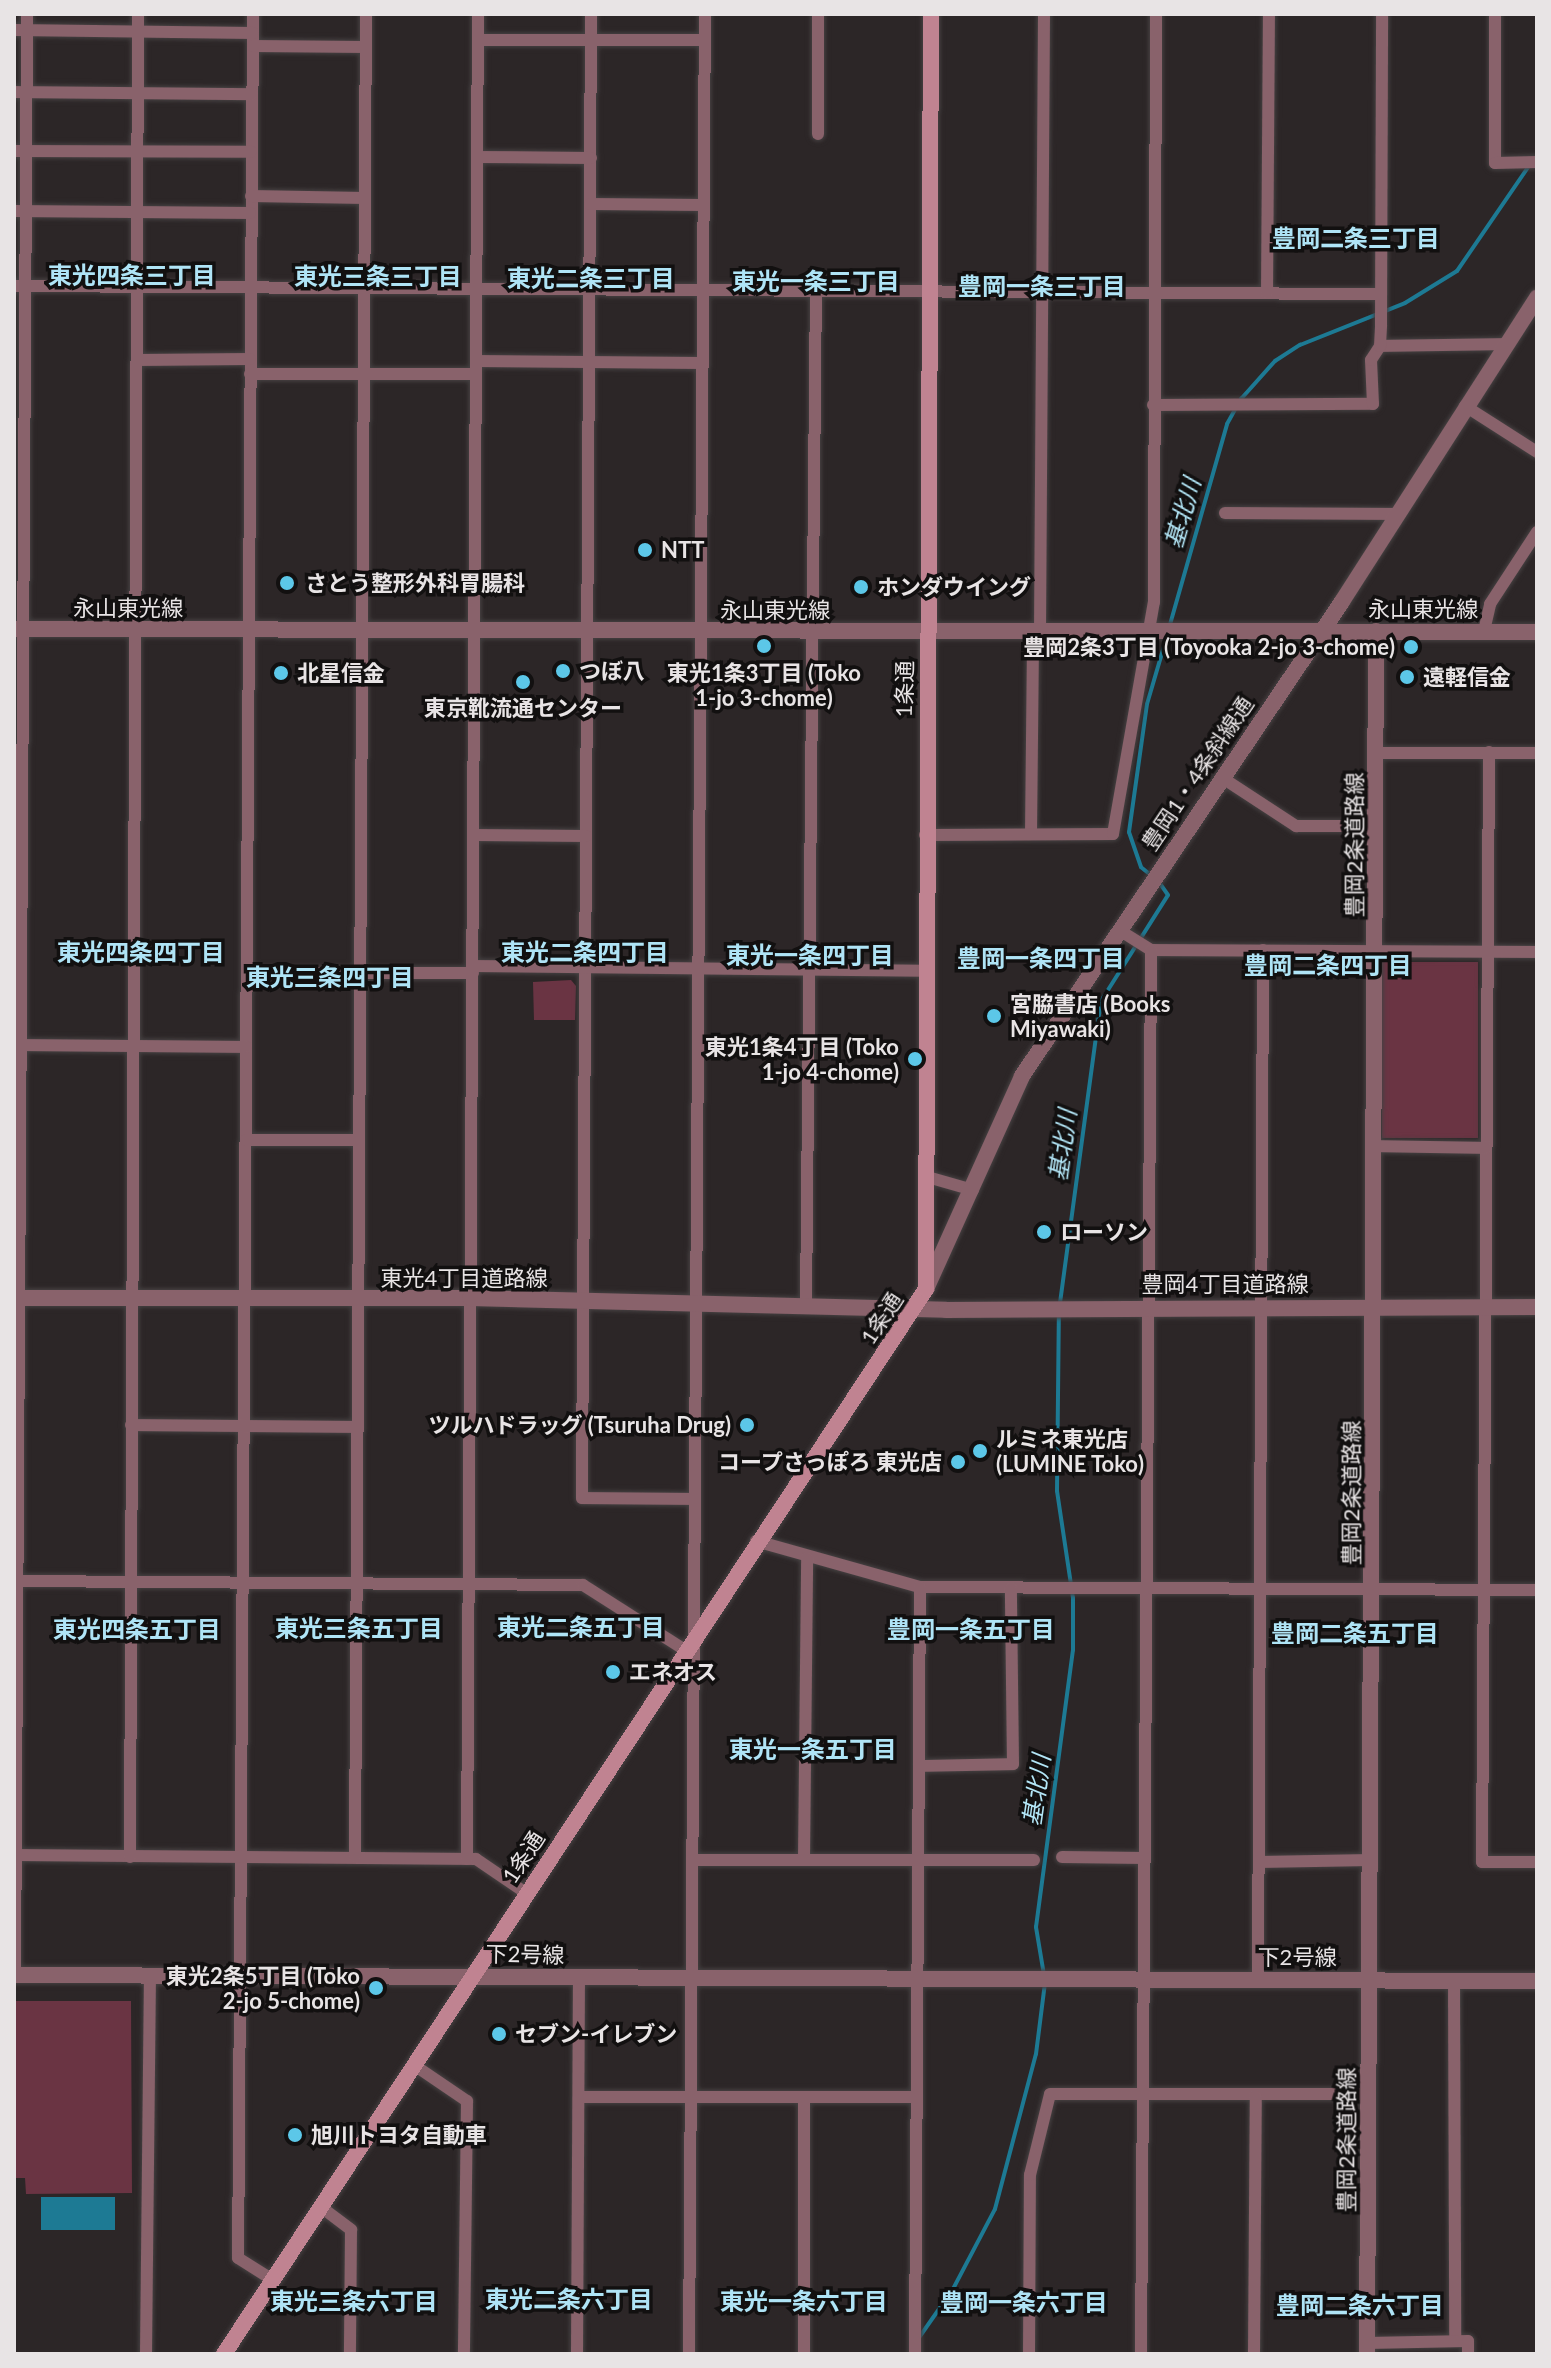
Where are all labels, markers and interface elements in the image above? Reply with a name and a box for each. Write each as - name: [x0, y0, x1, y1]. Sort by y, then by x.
- district label: 豊岡二条三丁目: [1272, 224, 1440, 252]
- district label: 東光四条三丁目: [48, 261, 216, 289]
- district label: 東光三条三丁目: [294, 262, 462, 290]
- district label: 東光二条三丁目: [507, 264, 675, 292]
- district label: 東光一条三丁目: [732, 267, 900, 295]
- district label: 豊岡一条三丁目: [958, 272, 1126, 300]
- water label: 基北川: [1158, 474, 1206, 552]
- place label: NTT: [661, 537, 704, 563]
- marker: NTT: [636, 541, 654, 559]
- place label: さとう整形外科胃腸科: [305, 570, 525, 596]
- marker: さとう整形外科胃腸科: [276, 572, 298, 594]
- place label: ホンダウイング: [877, 574, 1031, 600]
- marker: ホンダウイング: [852, 578, 870, 596]
- street label: 永山東光線: [73, 595, 183, 621]
- street label: 永山東光線: [1368, 596, 1478, 622]
- street label: 永山東光線: [720, 597, 830, 623]
- place label: 豊岡2条3丁目 (Toyooka 2-jo 3-chome): [1024, 634, 1395, 660]
- marker: 東光1条3丁目 (Toko 1-jo 3-chome): [755, 637, 773, 655]
- marker: 豊岡2条3丁目 (Toyooka 2-jo 3-chome): [1402, 638, 1420, 656]
- place label: つぼ八: [579, 658, 645, 684]
- place label: 東光1条3丁目 (Toko 1-jo 3-chome): [667, 659, 861, 710]
- place label: 北星信金: [297, 660, 385, 686]
- street label: 1条通: [890, 660, 918, 718]
- marker: つぼ八: [554, 662, 572, 680]
- marker: 北星信金: [272, 664, 290, 682]
- place label: 遠軽信金: [1423, 664, 1511, 690]
- marker: 遠軽信金: [1398, 668, 1416, 686]
- marker: 東京靴流通センター: [514, 673, 532, 691]
- street label: 豊岡1・4条斜線通: [1136, 691, 1258, 855]
- place label: 東京靴流通センター: [424, 695, 622, 721]
- street label: 豊岡2条道路線: [1341, 773, 1367, 917]
- district label: 東光四条四丁目: [57, 938, 225, 966]
- district label: 東光二条四丁目: [501, 938, 669, 966]
- district label: 東光一条四丁目: [726, 941, 894, 969]
- district label: 豊岡一条四丁目: [957, 944, 1125, 972]
- district label: 豊岡二条四丁目: [1244, 951, 1412, 979]
- district label: 東光三条四丁目: [246, 963, 414, 991]
- place label: 宮脇書店 (Books Miyawaki): [1010, 990, 1170, 1042]
- marker: 宮脇書店 (Books Miyawaki): [985, 1007, 1003, 1025]
- place label: 東光1条4丁目 (Toko 1-jo 4-chome): [705, 1033, 899, 1084]
- marker: 東光1条4丁目 (Toko 1-jo 4-chome): [906, 1050, 924, 1068]
- water label: 基北川: [1043, 1107, 1081, 1183]
- place label: ローソン: [1060, 1219, 1148, 1245]
- marker: ローソン: [1035, 1223, 1053, 1241]
- street label: 東光4丁目道路線: [381, 1265, 547, 1291]
- street label: 豊岡4丁目道路線: [1142, 1271, 1308, 1297]
- street label: 1条通: [854, 1287, 908, 1349]
- place label: ツルハドラッグ (Tsuruha Drug): [428, 1412, 731, 1438]
- marker: ツルハドラッグ (Tsuruha Drug): [738, 1416, 756, 1434]
- street label: 豊岡2条道路線: [1338, 1421, 1364, 1565]
- place label: ルミネ東光店 (LUMINE Toko): [996, 1425, 1144, 1476]
- marker: ルミネ東光店 (LUMINE Toko): [971, 1442, 989, 1460]
- place label: コープさっぽろ 東光店: [717, 1449, 942, 1475]
- marker: コープさっぽろ 東光店: [949, 1453, 967, 1471]
- district label: 東光二条五丁目: [497, 1613, 665, 1641]
- district label: 東光三条五丁目: [275, 1614, 443, 1642]
- district label: 東光四条五丁目: [53, 1615, 221, 1643]
- district label: 豊岡一条五丁目: [887, 1615, 1055, 1643]
- district label: 豊岡二条五丁目: [1271, 1619, 1439, 1647]
- place label: エネオス: [629, 1659, 717, 1685]
- marker: エネオス: [604, 1663, 622, 1681]
- district label: 東光一条五丁目: [729, 1735, 897, 1763]
- water label: 基北川: [1017, 1752, 1055, 1828]
- street label: 1条通: [496, 1826, 550, 1888]
- street label: 下2号線: [485, 1940, 565, 1968]
- street label: 下2号線: [1258, 1944, 1336, 1970]
- place label: 東光2条5丁目 (Toko 2-jo 5-chome): [166, 1962, 360, 2014]
- marker: 東光2条5丁目 (Toko 2-jo 5-chome): [367, 1979, 385, 1997]
- place label: セブン-イレブン: [515, 2021, 677, 2047]
- marker: セブン-イレブン: [490, 2025, 508, 2043]
- street label: 豊岡2条道路線: [1333, 2068, 1359, 2212]
- place label: 旭川トヨタ自動車: [311, 2122, 487, 2148]
- marker: 旭川トヨタ自動車: [286, 2126, 304, 2144]
- district label: 東光二条六丁目: [485, 2285, 653, 2313]
- district label: 東光三条六丁目: [270, 2287, 438, 2315]
- district label: 東光一条六丁目: [720, 2287, 888, 2315]
- district label: 豊岡一条六丁目: [940, 2288, 1108, 2316]
- district label: 豊岡二条六丁目: [1276, 2291, 1444, 2319]

